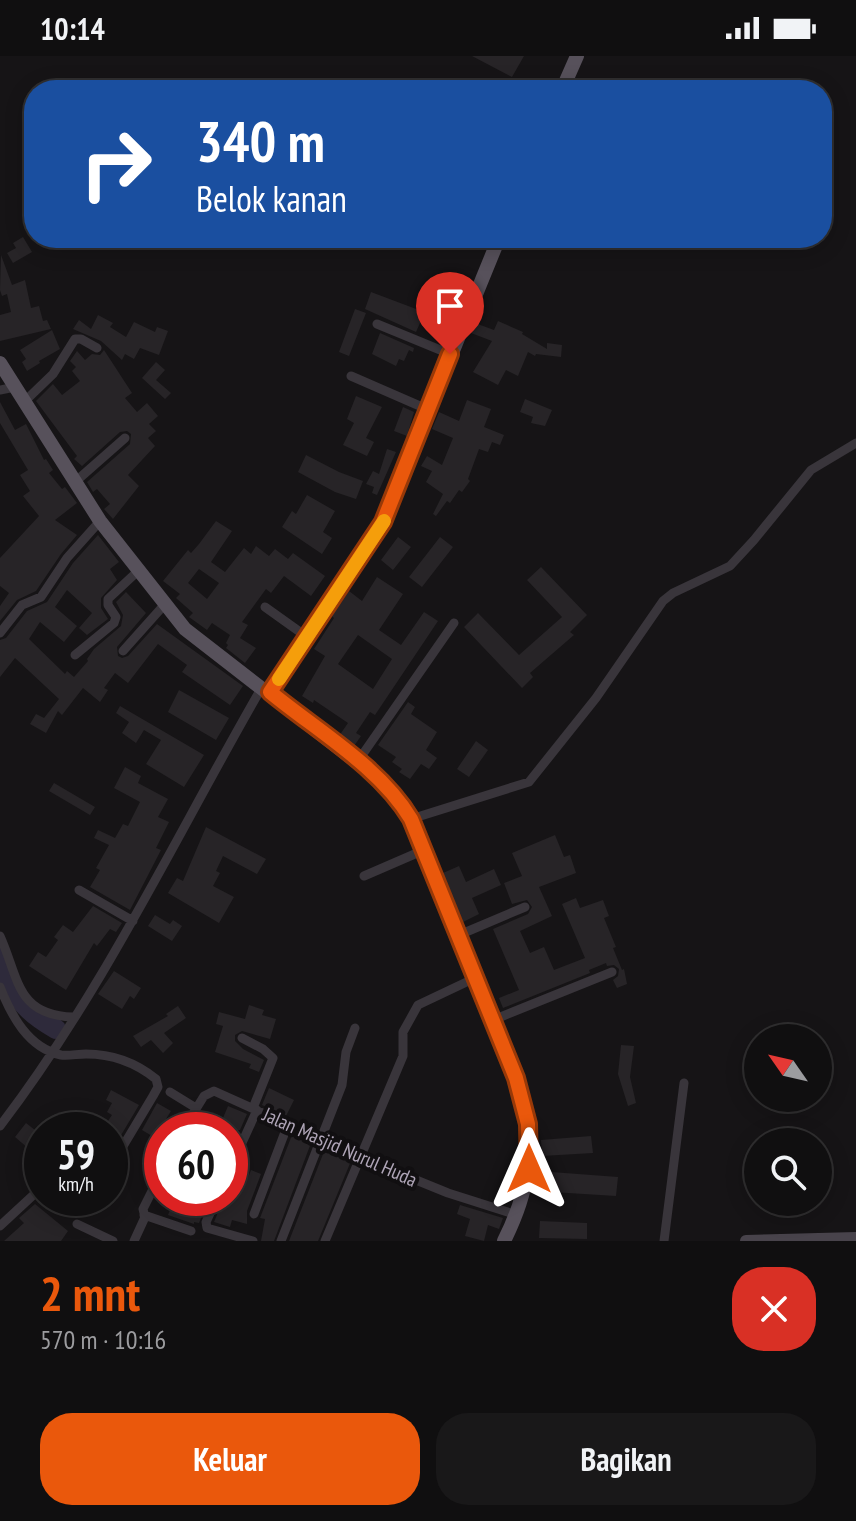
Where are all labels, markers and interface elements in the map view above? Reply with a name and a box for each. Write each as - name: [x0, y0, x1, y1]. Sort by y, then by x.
- text: 10:14: [40, 9, 105, 48]
- text: 340 m: [196, 105, 325, 177]
- icon: right: [64, 112, 168, 216]
- text: Belok kanan: [196, 175, 347, 222]
- pin: [416, 272, 484, 354]
- icon: arrive: [428, 284, 472, 328]
- north arrow: [744, 1024, 832, 1112]
- map controls: [744, 1024, 832, 1216]
- street label: Jalan Masjid Nurul Huda: [258, 1101, 421, 1193]
- speed limit sign: 60: [144, 1112, 248, 1216]
- position arrow: [487, 1127, 571, 1211]
- text: 59: [57, 1128, 95, 1180]
- button: search: [744, 1128, 832, 1216]
- text: km/h: [58, 1171, 94, 1197]
- text: 2 mnt: [40, 1262, 140, 1324]
- button: close: [732, 1267, 816, 1351]
- text: 570 m · 10:16: [40, 1323, 166, 1356]
- button: Keluar: [40, 1413, 420, 1505]
- button: Bagikan: [436, 1413, 816, 1505]

